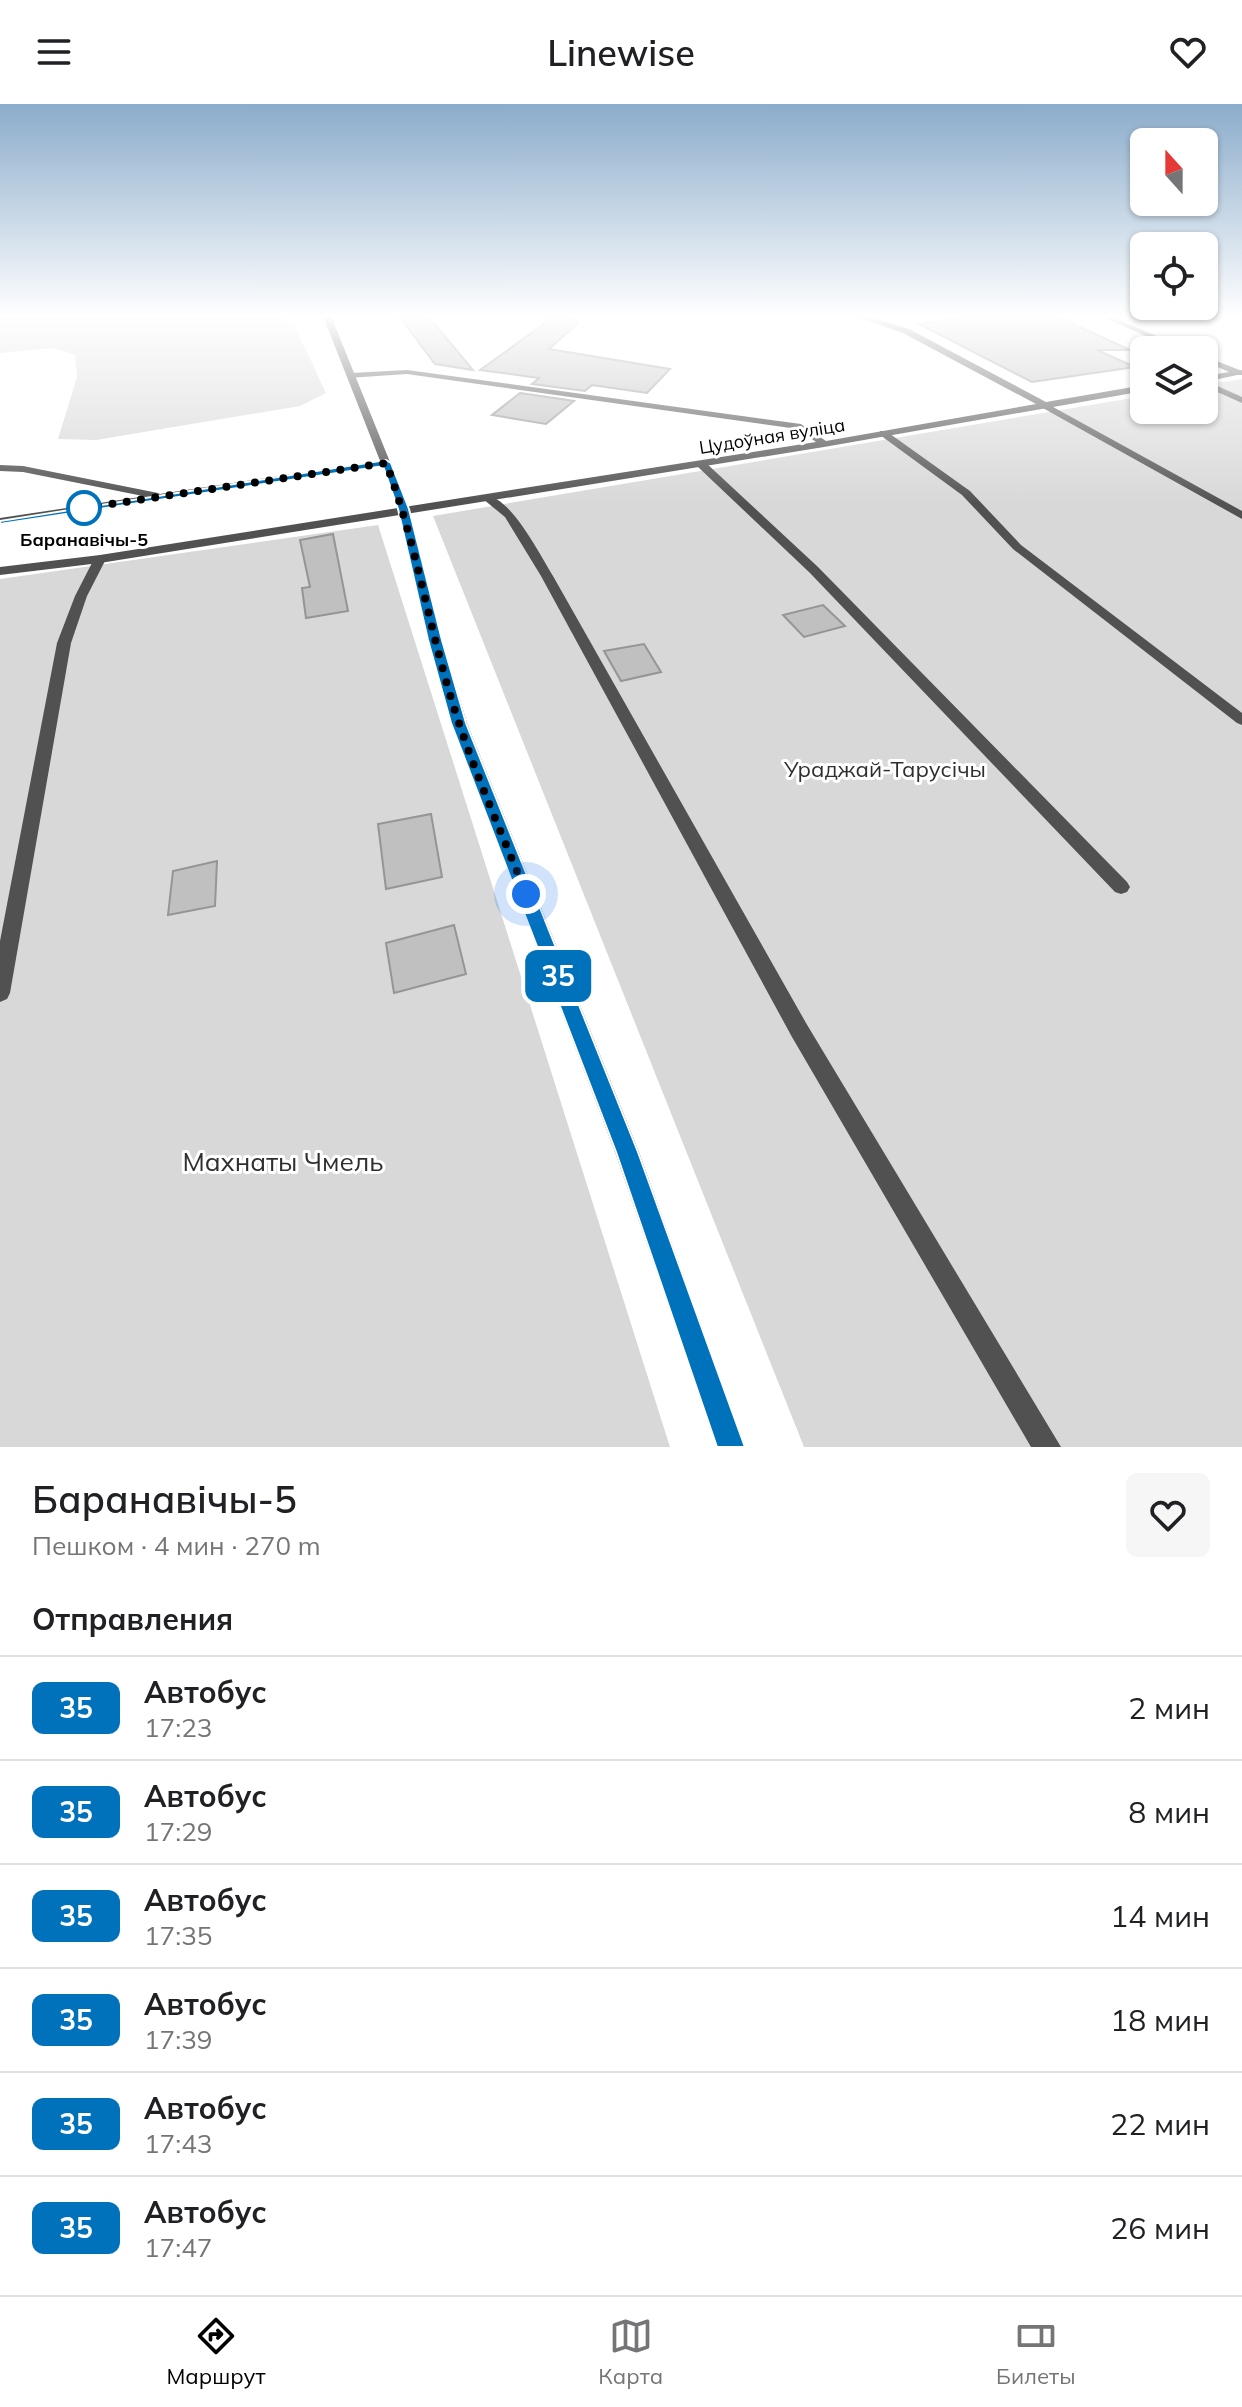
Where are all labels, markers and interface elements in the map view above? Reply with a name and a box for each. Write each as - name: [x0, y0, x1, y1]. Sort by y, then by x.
- icon: menu: [32, 30, 76, 74]
- text: Linewise: [547, 30, 695, 75]
- icon: heart: [1166, 30, 1210, 74]
- north arrow: [1130, 128, 1218, 216]
- map controls: [1130, 128, 1218, 424]
- button: locate: [1130, 232, 1218, 320]
- button: layers: [1130, 336, 1218, 424]
- street label: Цудоўная вуліца: [697, 413, 847, 459]
- marker: Баранавічы-5: [67, 491, 101, 525]
- place label: Баранавічы-5: [20, 528, 148, 551]
- park label: Ураджай-Тарусічы: [783, 755, 986, 783]
- your location: [506, 874, 546, 914]
- line badge: 35: [522, 950, 594, 1002]
- text: 35: [541, 958, 575, 993]
- park label: Махнаты Чмель: [182, 1145, 384, 1178]
- button: heart: [1126, 1473, 1210, 1557]
- text: Баранавічы-5: [32, 1475, 297, 1523]
- text: Пешком · 4 мин · 270 m: [32, 1529, 321, 1562]
- text: Отправления: [32, 1600, 233, 1638]
- text: Автобус: [144, 1673, 267, 1711]
- text: 2 мин: [1128, 1689, 1210, 1727]
- text: 35: [59, 1690, 93, 1725]
- text: 17:23: [144, 1711, 212, 1744]
- text: Автобус: [144, 1777, 267, 1815]
- text: 8 мин: [1128, 1793, 1210, 1831]
- text: 35: [59, 1794, 93, 1829]
- text: 17:29: [144, 1815, 212, 1848]
- text: Автобус: [144, 1881, 267, 1919]
- text: 14 мин: [1110, 1897, 1210, 1935]
- text: 35: [59, 1898, 93, 1933]
- text: 17:35: [144, 1919, 212, 1952]
- text: Автобус: [144, 1985, 267, 2023]
- text: 18 мин: [1110, 2001, 1210, 2039]
- text: 35: [59, 2002, 93, 2037]
- text: 17:39: [144, 2023, 212, 2056]
- text: Автобус: [144, 2089, 267, 2127]
- text: 22 мин: [1110, 2105, 1210, 2143]
- text: 35: [59, 2106, 93, 2141]
- text: 17:43: [144, 2127, 212, 2160]
- text: Автобус: [144, 2193, 267, 2231]
- text: 26 мин: [1110, 2209, 1210, 2247]
- text: 35: [59, 2210, 93, 2245]
- text: 17:47: [144, 2231, 212, 2264]
- tab: Маршрут: [166, 2314, 265, 2390]
- tab: Карта: [598, 2314, 663, 2390]
- tab: Билеты: [996, 2314, 1076, 2390]

